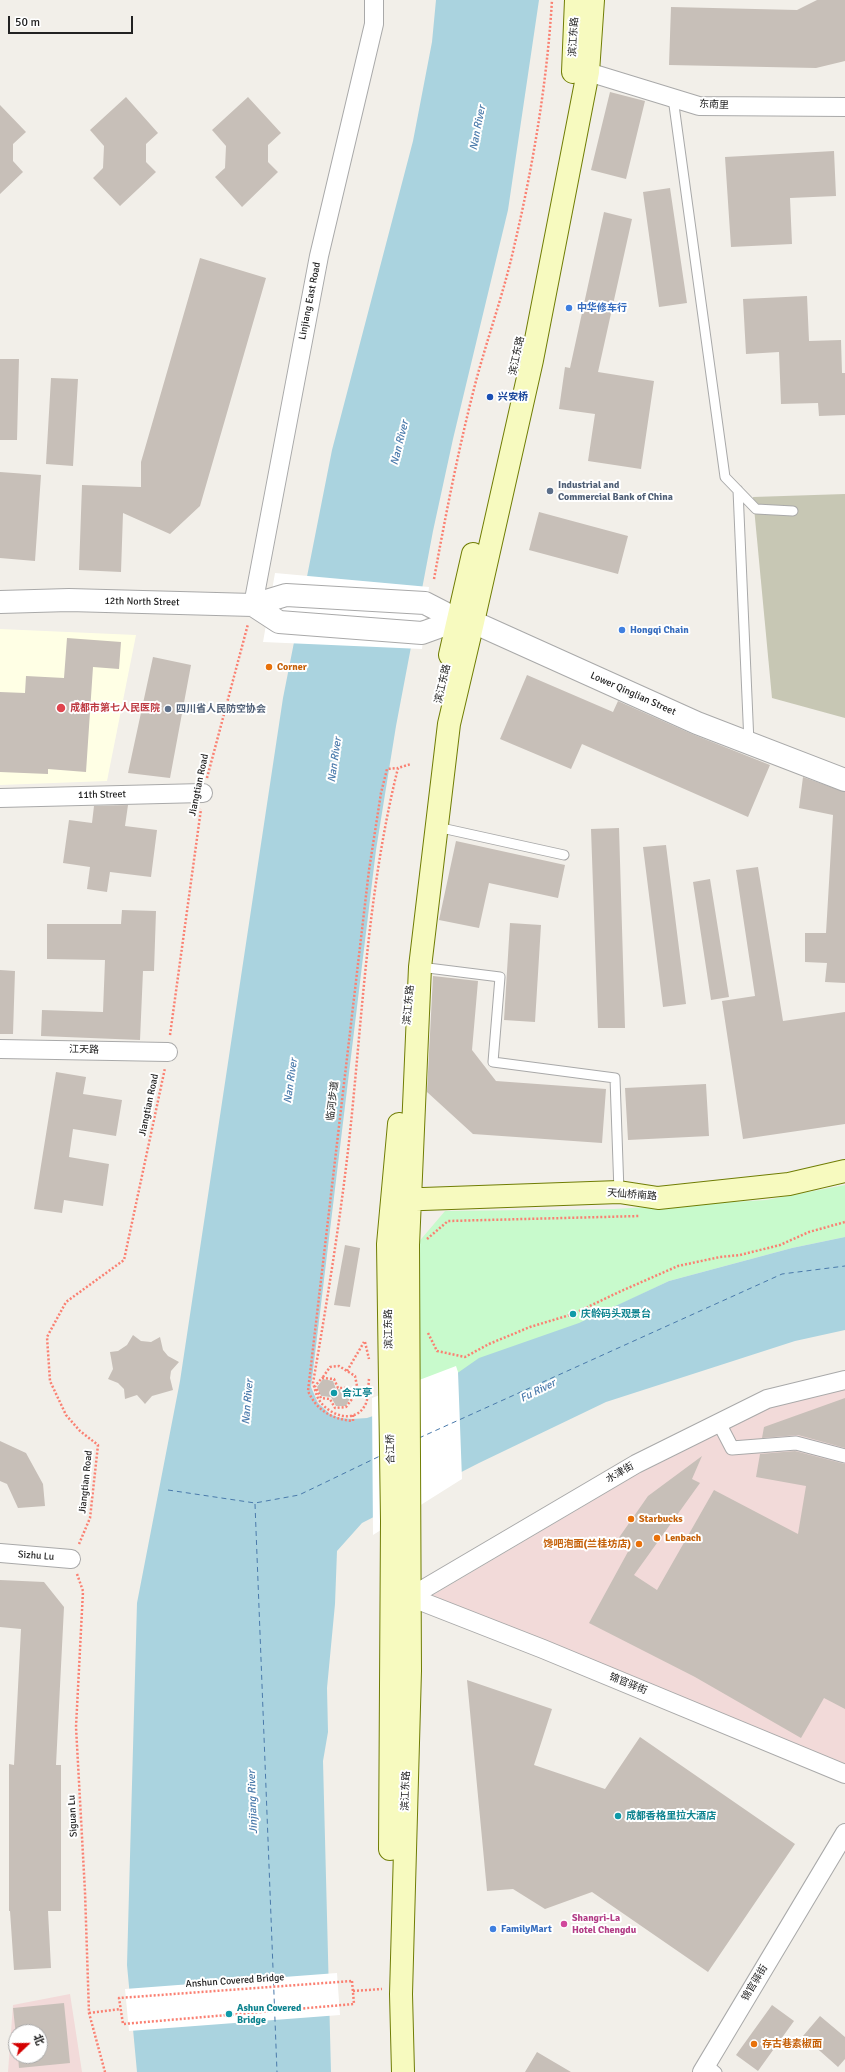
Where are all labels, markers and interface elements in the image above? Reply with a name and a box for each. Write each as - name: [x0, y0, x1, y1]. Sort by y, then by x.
- scale bar: [10, 8, 135, 34]
- text: 50 m: [15, 15, 40, 30]
- street label: 滨江东路: [567, 17, 581, 57]
- street label: 东南里: [699, 98, 729, 112]
- water label: Nan River: [467, 104, 489, 152]
- street label: Linjiang East Road: [297, 261, 323, 341]
- place label: 中华修车行: [577, 302, 627, 314]
- marker: 中华修车行: [564, 303, 574, 313]
- street label: 滨江东路: [507, 335, 527, 377]
- place label: 兴安桥: [498, 391, 528, 403]
- marker: 兴安桥: [485, 392, 495, 402]
- water label: Nan River: [388, 419, 412, 467]
- place label: Industrial and Commercial Bank of China: [558, 479, 673, 502]
- marker: Industrial and Commercial Bank of China: [545, 486, 555, 496]
- street label: 12th North Street: [104, 595, 180, 609]
- place label: Hongqi Chain: [630, 624, 689, 636]
- marker: Hongqi Chain: [617, 625, 627, 635]
- place label: Corner: [277, 661, 307, 673]
- marker: Corner: [264, 662, 274, 672]
- street label: 滨江东路: [433, 663, 453, 705]
- street label: Lower Qinglian Street: [588, 670, 678, 718]
- marker: 成都市第七人民医院: [55, 702, 67, 714]
- place label: 成都市第七人民医院: [70, 702, 160, 714]
- place label: 四川省人民防空协会: [176, 703, 266, 715]
- marker: 四川省人民防空协会: [163, 704, 173, 714]
- water label: Nan River: [325, 737, 345, 783]
- street label: Jiangtian Road: [187, 753, 211, 817]
- street label: 11th Street: [78, 789, 126, 801]
- street label: 滨江东路: [401, 985, 417, 1025]
- street label: 江天路: [69, 1044, 99, 1056]
- water label: Nan River: [281, 1058, 301, 1104]
- street label: Jiangtian Road: [137, 1073, 161, 1137]
- street label: 临河步道: [325, 1080, 341, 1122]
- street label: 天仙桥南路: [607, 1187, 657, 1203]
- place label: 庆龄码头观景台: [581, 1308, 651, 1320]
- street label: 滨江东路: [383, 1309, 395, 1349]
- marker: 庆龄码头观景台: [568, 1309, 578, 1319]
- water label: Fu River: [518, 1377, 558, 1405]
- water label: Nan River: [239, 1379, 257, 1425]
- place label: 合江亭: [342, 1387, 372, 1399]
- marker: 合江亭: [329, 1388, 339, 1398]
- street label: 合江桥: [385, 1434, 397, 1464]
- street label: Jiangtian Road: [77, 1450, 95, 1514]
- street label: 水津街: [604, 1460, 636, 1486]
- place label: Starbucks: [639, 1513, 683, 1525]
- marker: Starbucks: [626, 1514, 636, 1524]
- place label: Lenbach: [665, 1532, 701, 1544]
- marker: Lenbach: [652, 1533, 662, 1543]
- place label: 馋吧泡面(兰桂坊店): [544, 1538, 631, 1550]
- marker: 馋吧泡面(兰桂坊店): [634, 1539, 644, 1549]
- street label: Sizhu Lu: [17, 1549, 55, 1563]
- street label: 锦官驿街: [607, 1671, 649, 1697]
- water label: Jinjiang River: [245, 1770, 261, 1834]
- street label: 滨江东路: [399, 1771, 413, 1811]
- street label: Siguan Lu: [66, 1795, 80, 1837]
- place label: 成都香格里拉大酒店: [626, 1810, 716, 1822]
- marker: 成都香格里拉大酒店: [613, 1811, 623, 1821]
- place label: Shangri-La Hotel Chengdu: [572, 1912, 636, 1936]
- marker: Shangri-La Hotel Chengdu: [559, 1919, 569, 1929]
- place label: FamilyMart: [501, 1923, 552, 1935]
- marker: FamilyMart: [488, 1924, 498, 1934]
- street label: 锦官驿街: [740, 1963, 770, 2003]
- street label: Anshun Covered Bridge: [185, 1972, 285, 1990]
- place label: Ashun Covered Bridge: [237, 2002, 301, 2026]
- marker: Ashun Covered Bridge: [224, 2009, 234, 2019]
- north arrow: [8, 2024, 48, 2064]
- text: 北: [31, 2032, 47, 2047]
- place label: 存古巷素椒面: [762, 2038, 822, 2050]
- marker: 存古巷素椒面: [749, 2039, 759, 2049]

